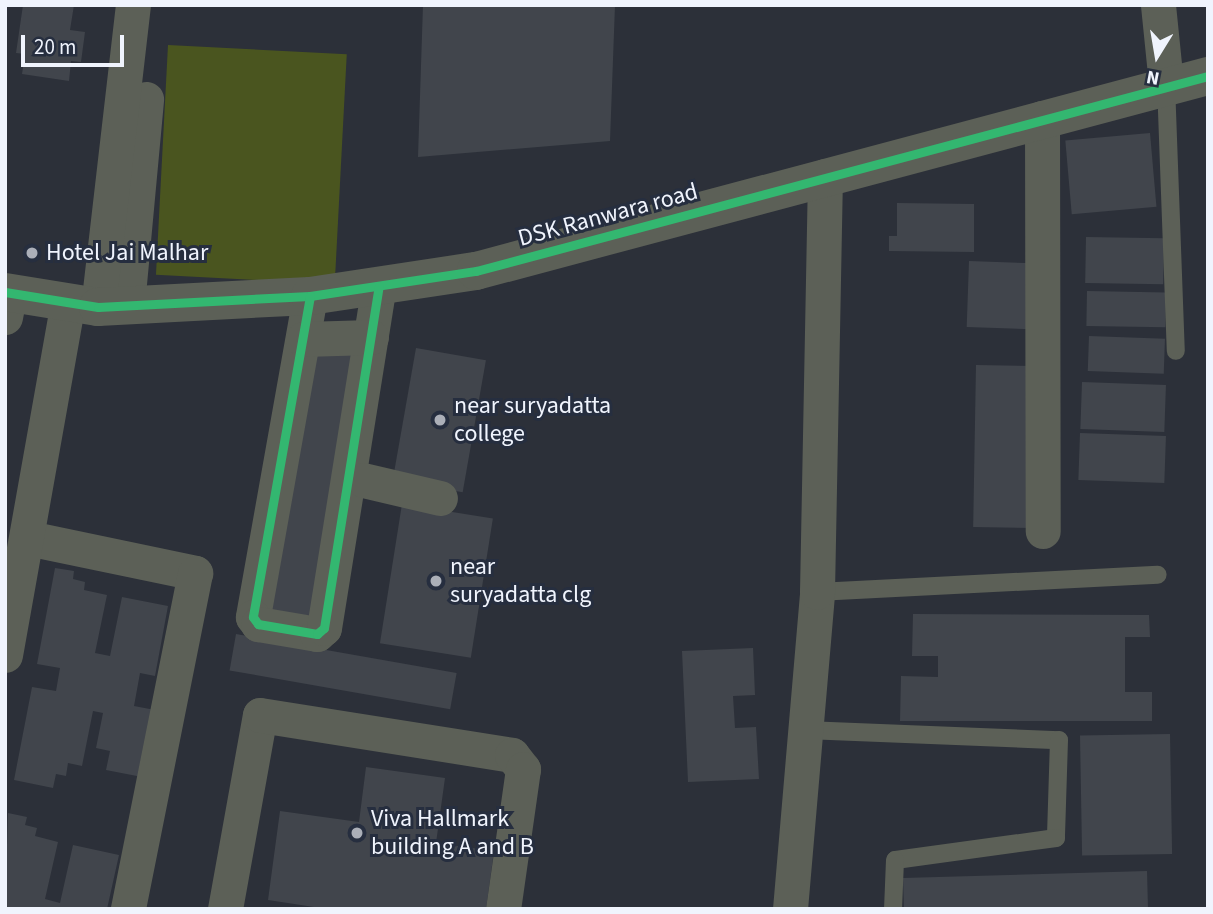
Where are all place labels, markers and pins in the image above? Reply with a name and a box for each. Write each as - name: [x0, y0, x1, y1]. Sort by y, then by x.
- place label: Hotel Jai Malhar: [46, 239, 208, 267]
- marker: Hotel Jai Malhar: [24, 245, 40, 261]
- place label: near suryadatta college: [454, 392, 611, 448]
- marker: near suryadatta college: [432, 412, 448, 428]
- place label: near suryadatta clg: [450, 553, 591, 609]
- marker: near suryadatta clg: [428, 573, 444, 589]
- place label: Viva Hallmark building A and B: [371, 805, 534, 861]
- marker: Viva Hallmark building A and B: [349, 825, 365, 841]

